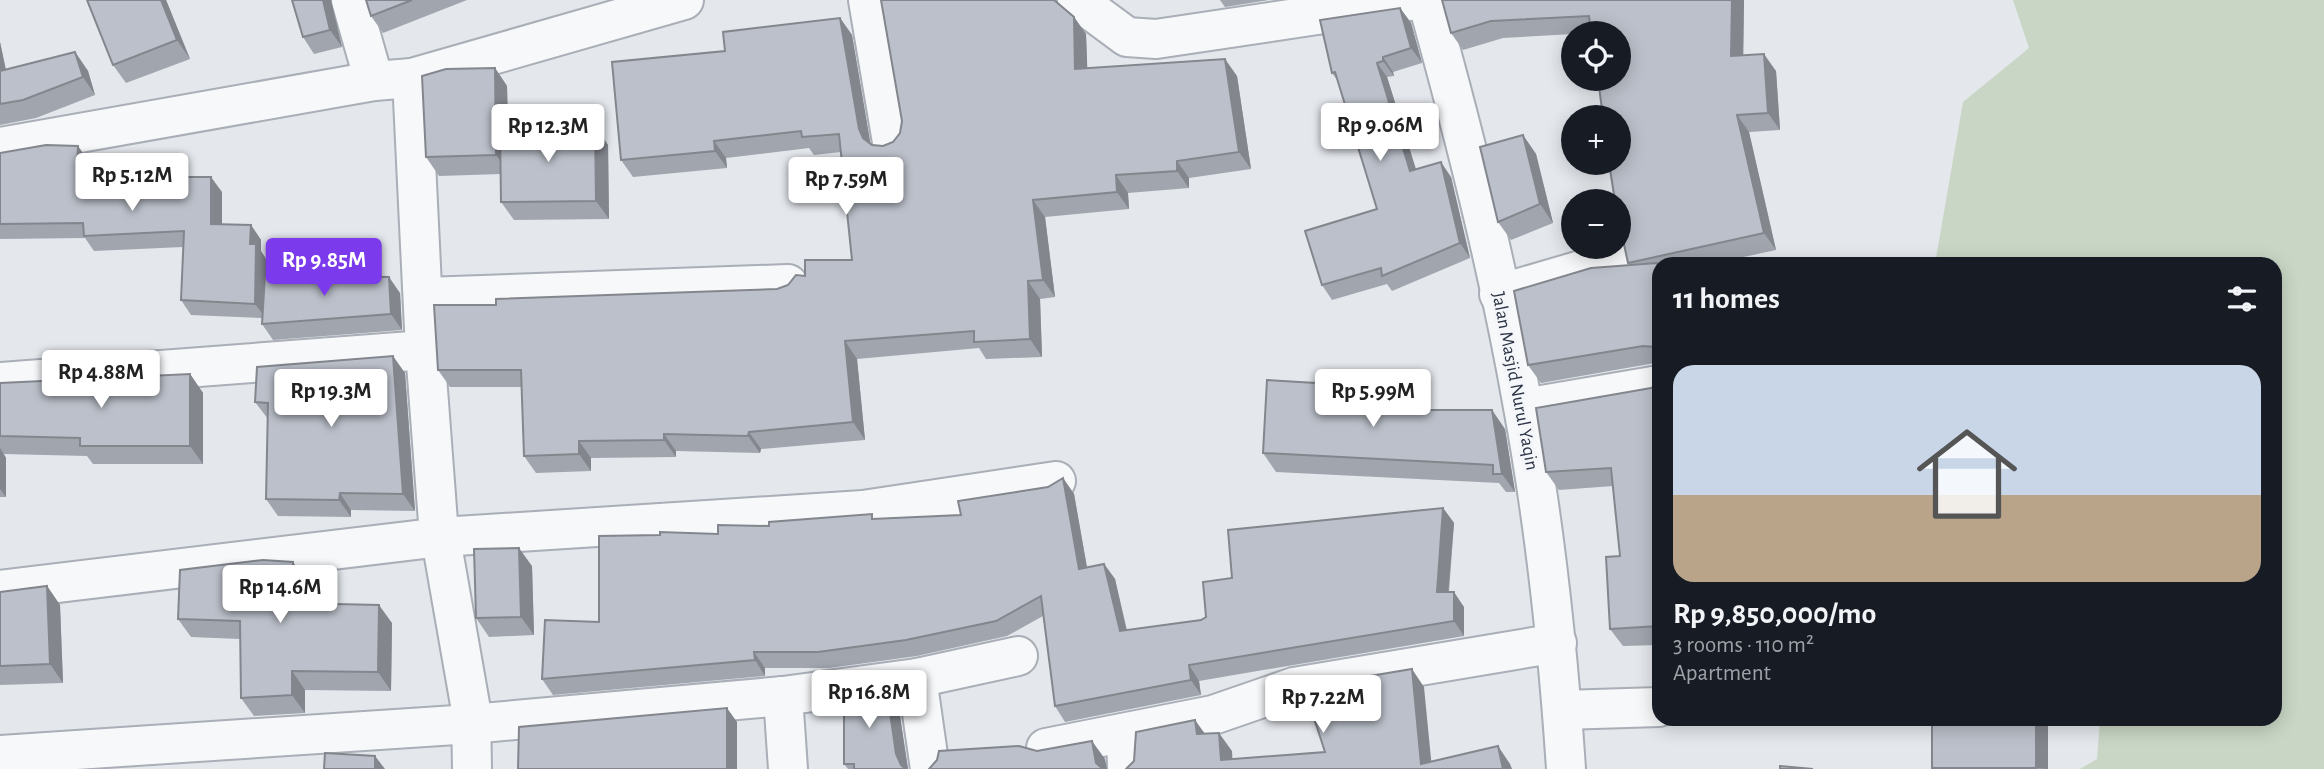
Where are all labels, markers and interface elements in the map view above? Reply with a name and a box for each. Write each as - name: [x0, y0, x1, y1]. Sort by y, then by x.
- map controls: [1561, 21, 1631, 259]
- button: locate: [1561, 21, 1631, 91]
- pin: Rp 12.3M: [476, 104, 620, 164]
- pin: Rp 9.06M: [1308, 104, 1452, 163]
- button: +: [1561, 105, 1631, 175]
- text: Rp 9.06M: [1337, 114, 1423, 137]
- text: Rp 12.3M: [507, 115, 589, 138]
- pin: Rp 5.12M: [60, 154, 204, 213]
- pin: Rp 7.59M: [774, 158, 918, 217]
- text: Rp 5.12M: [91, 164, 173, 187]
- text: Rp 7.59M: [804, 168, 888, 191]
- button: −: [1561, 189, 1631, 259]
- pin: Rp 9.85M: [252, 238, 396, 298]
- text: Rp 9.85M: [282, 249, 366, 272]
- icon: filters: [2223, 280, 2261, 318]
- text: 11 homes: [1673, 284, 1780, 314]
- street label: Jalan Masjid Nurul Yaqin: [1488, 290, 1542, 472]
- pin: Rp 4.88M: [29, 350, 173, 410]
- text: Rp 4.88M: [58, 361, 144, 384]
- pin: Rp 19.3M: [259, 370, 403, 429]
- pin: Rp 5.99M: [1301, 370, 1445, 429]
- text: Rp 19.3M: [290, 380, 372, 403]
- text: Rp 5.99M: [1331, 380, 1415, 403]
- icon: home: [1904, 411, 2030, 537]
- pin: Rp 14.6M: [208, 566, 352, 625]
- text: Rp 14.6M: [238, 576, 322, 599]
- text: Rp 9,850,000/mo: [1673, 599, 1876, 629]
- text: 3 rooms · 110 m²: [1673, 634, 1814, 657]
- text: Apartment: [1673, 662, 1771, 685]
- pin: Rp 16.8M: [797, 670, 941, 730]
- pin: Rp 7.22M: [1251, 676, 1395, 735]
- text: Rp 16.8M: [828, 681, 910, 704]
- text: Rp 7.22M: [1281, 686, 1365, 709]

